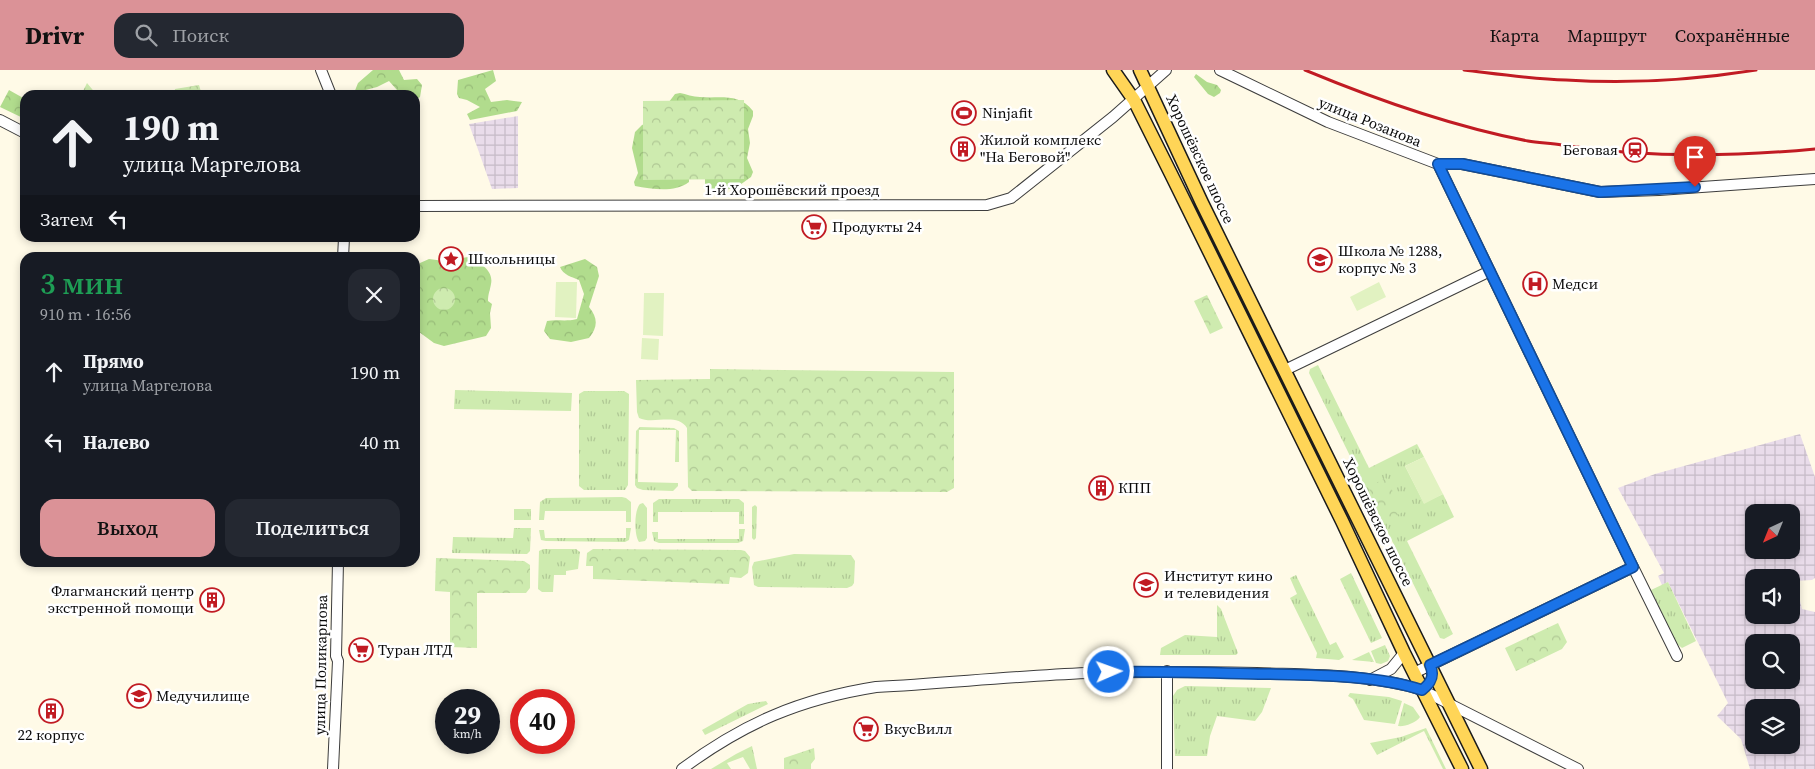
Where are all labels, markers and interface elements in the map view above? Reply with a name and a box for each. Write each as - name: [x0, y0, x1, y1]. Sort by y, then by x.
- search box: [114, 13, 464, 58]
- text: Drivr: [25, 19, 84, 52]
- icon: search: [132, 21, 160, 49]
- text: Поиск: [172, 22, 229, 48]
- text: Карта: [1490, 23, 1539, 48]
- text: Маршрут: [1567, 23, 1647, 48]
- text: Сохранённые: [1675, 23, 1790, 48]
- street label: Хорошёвское шоссе: [1161, 91, 1240, 227]
- street label: улица Розанова: [1316, 91, 1425, 152]
- sports icon: Ninjafit: [951, 100, 977, 126]
- place label: Ninjafit: [982, 102, 1032, 123]
- text: 190 m: [123, 104, 219, 152]
- icon: ahead: [40, 110, 105, 175]
- place label: Жилой комплекс "На Беговой": [980, 129, 1101, 167]
- building icon: Жилой комплекс "На Беговой": [950, 136, 976, 162]
- pin: [1674, 136, 1716, 187]
- station icon: Беговая: [1622, 137, 1648, 163]
- place label: Беговая: [1563, 139, 1618, 160]
- icon: arrive: [1681, 143, 1709, 171]
- text: улица Маргелова: [123, 149, 301, 179]
- street label: 1-й Хорошёвский проезд: [704, 179, 880, 200]
- icon: left: [104, 205, 132, 233]
- text: Затем: [40, 206, 94, 232]
- supermarket icon: Продукты 24: [801, 214, 827, 240]
- place label: Продукты 24: [832, 216, 922, 237]
- place label: Школа № 1288, корпус № 3: [1338, 240, 1443, 278]
- place icon: Школьницы: [438, 246, 464, 272]
- school or university icon: Школа № 1288, корпус № 3: [1307, 247, 1333, 273]
- place label: Школьницы: [468, 248, 556, 269]
- text: 3 мин: [40, 263, 123, 304]
- button: close: [348, 269, 400, 321]
- hospital icon: Медси: [1522, 271, 1548, 297]
- place label: Медси: [1552, 273, 1598, 294]
- text: 910 m · 16:56: [40, 303, 131, 325]
- text: Прямо: [83, 348, 144, 374]
- icon: ahead: [40, 358, 68, 386]
- text: 190 m: [350, 359, 400, 385]
- text: улица Маргелова: [83, 374, 212, 396]
- icon: left: [40, 428, 68, 456]
- text: Налево: [83, 429, 150, 455]
- text: 40 m: [359, 429, 400, 455]
- street label: Хорошёвское шоссе: [1338, 454, 1419, 590]
- building icon: КПП: [1088, 475, 1114, 501]
- place label: КПП: [1118, 477, 1151, 498]
- button: Выход: [40, 499, 215, 557]
- button: Поделиться: [225, 499, 400, 557]
- north arrow: [1745, 504, 1800, 559]
- map controls: [1745, 504, 1800, 754]
- place label: Институт кино и телевидения: [1164, 565, 1273, 603]
- button: sound: [1745, 569, 1800, 624]
- school or university icon: Институт кино и телевидения: [1133, 572, 1159, 598]
- place label: Флагманский центр экстренной помощи: [48, 580, 194, 618]
- building icon: Флагманский центр экстренной помощи: [199, 587, 225, 613]
- street label: улица Поликарпова: [309, 594, 332, 735]
- button: search: [1745, 634, 1800, 689]
- supermarket icon: Туран ЛТД: [348, 637, 374, 663]
- place label: Туран ЛТД: [378, 639, 453, 660]
- position arrow: [1082, 645, 1134, 697]
- school or university icon: Медучилище: [126, 683, 152, 709]
- place label: Медучилище: [156, 685, 250, 706]
- speed limit sign: 40: [510, 689, 575, 754]
- building icon: 22 корпус: [38, 698, 64, 724]
- text: 29: [454, 698, 481, 732]
- button: layers: [1745, 699, 1800, 754]
- supermarket icon: ВкусВилл: [853, 716, 879, 742]
- place label: ВкусВилл: [884, 718, 952, 739]
- place label: 22 корпус: [17, 724, 85, 745]
- text: km/h: [453, 726, 482, 742]

